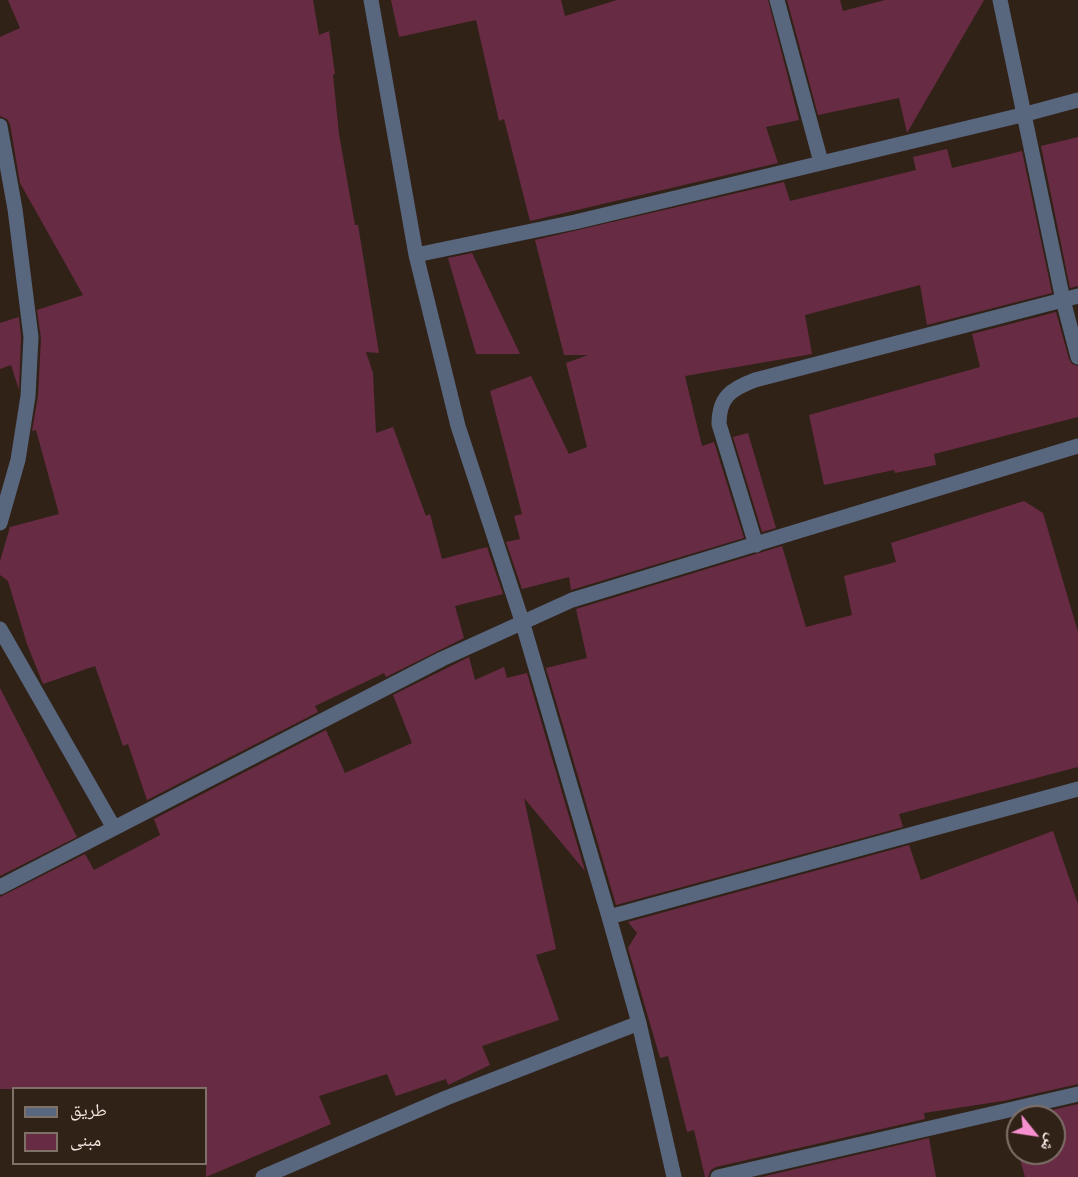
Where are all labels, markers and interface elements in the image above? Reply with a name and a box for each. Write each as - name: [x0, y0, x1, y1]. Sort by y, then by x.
- legend: [12, 1087, 207, 1165]
- text: طريق: [70, 1099, 107, 1120]
- north arrow: [1006, 1105, 1066, 1165]
- text: مبنى: [70, 1129, 101, 1150]
- text: ش: [1037, 1131, 1063, 1155]

